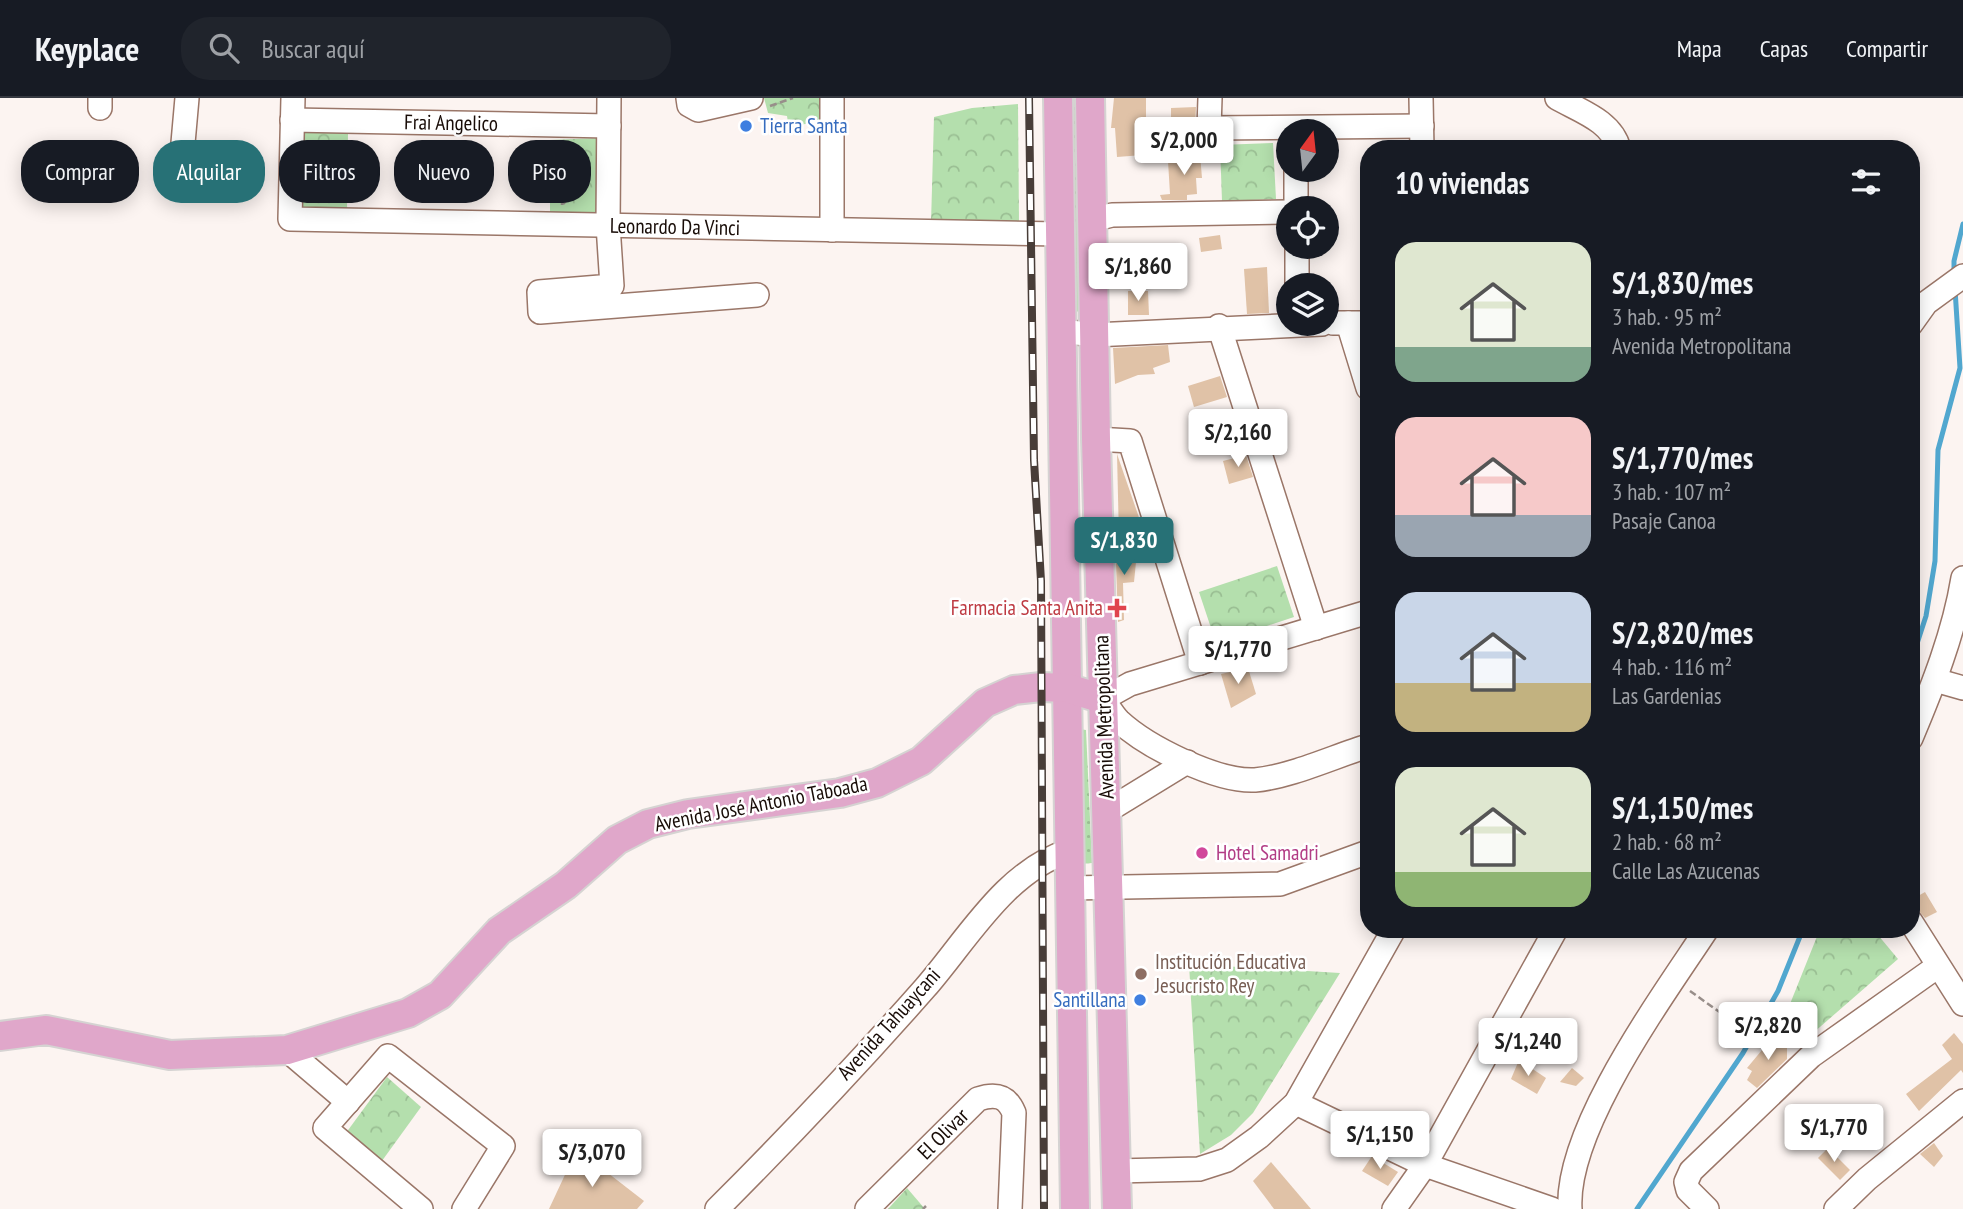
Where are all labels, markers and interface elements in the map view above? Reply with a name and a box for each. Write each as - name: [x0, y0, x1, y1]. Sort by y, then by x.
- search box: [181, 17, 671, 80]
- text: Keyplace: [35, 27, 139, 70]
- icon: search: [205, 29, 243, 67]
- text: Buscar aquí: [261, 32, 365, 65]
- text: Mapa: [1677, 33, 1722, 64]
- text: Capas: [1760, 33, 1808, 64]
- text: Compartir: [1846, 33, 1928, 64]
- street label: Frai Angelico: [404, 108, 498, 137]
- place label: Tierra Santa: [760, 112, 848, 139]
- marker: Tierra Santa: [738, 118, 754, 134]
- pin: S/2,000: [1119, 118, 1249, 177]
- north arrow: [1276, 119, 1339, 182]
- map controls: [1276, 119, 1339, 336]
- text: S/2,000: [1150, 125, 1218, 154]
- chip: Comprar: [21, 140, 139, 203]
- chip: Alquilar: [153, 140, 265, 203]
- chip: Filtros: [279, 140, 380, 203]
- chip: Nuevo: [394, 140, 494, 203]
- chip: Piso: [508, 140, 591, 203]
- text: 10 viviendas: [1395, 163, 1529, 202]
- icon: filters: [1847, 163, 1885, 201]
- button: locate: [1276, 196, 1339, 259]
- street label: Leonardo Da Vinci: [610, 212, 740, 241]
- pin: S/1,860: [1073, 244, 1203, 303]
- text: S/1,860: [1104, 251, 1172, 280]
- text: S/1,830/mes: [1612, 263, 1753, 302]
- icon: home: [1451, 270, 1535, 354]
- button: layers: [1276, 273, 1339, 336]
- text: 3 hab. · 95 m²: [1612, 302, 1722, 331]
- text: Avenida Metropolitana: [1612, 331, 1792, 360]
- pin: S/2,160: [1173, 410, 1303, 469]
- text: S/2,160: [1204, 417, 1272, 446]
- text: S/1,770/mes: [1612, 438, 1753, 477]
- icon: home: [1451, 445, 1535, 529]
- text: 3 hab. · 107 m²: [1612, 477, 1731, 506]
- text: Pasaje Canoa: [1612, 506, 1716, 535]
- pin: S/1,830: [1059, 518, 1189, 577]
- text: S/1,830: [1090, 525, 1158, 554]
- place label: Farmacia Santa Anita: [951, 594, 1103, 621]
- marker: Farmacia Santa Anita: [1109, 600, 1125, 616]
- text: S/2,820/mes: [1612, 613, 1753, 652]
- icon: home: [1451, 620, 1535, 704]
- pin: S/1,770: [1173, 626, 1303, 686]
- text: S/1,770: [1204, 634, 1272, 663]
- street label: Avenida Metropolitana: [1087, 635, 1120, 799]
- text: 4 hab. · 116 m²: [1612, 652, 1732, 681]
- text: Las Gardenias: [1612, 681, 1721, 710]
- street label: Avenida José Antonio Taboada: [652, 770, 870, 837]
- text: S/1,150/mes: [1612, 788, 1753, 827]
- icon: home: [1451, 795, 1535, 879]
- text: 2 hab. · 68 m²: [1612, 827, 1722, 856]
- place label: Hotel Samadri: [1216, 839, 1319, 866]
- marker: Hotel Samadri: [1194, 845, 1210, 861]
- text: Calle Las Azucenas: [1612, 856, 1760, 885]
- place label: Institución Educativa Jesucristo Rey: [1154, 948, 1306, 999]
- street label: Avenida Tahuaycani: [831, 962, 946, 1085]
- marker: Institución Educativa Jesucristo Rey: [1133, 966, 1149, 982]
- place label: Santillana: [1053, 986, 1126, 1013]
- marker: Santillana: [1132, 992, 1148, 1008]
- pin: S/2,820: [1703, 1002, 1833, 1062]
- text: S/2,820: [1734, 1010, 1802, 1039]
- pin: S/1,240: [1463, 1018, 1593, 1078]
- text: S/1,240: [1494, 1026, 1562, 1055]
- street label: El Olivar: [911, 1102, 974, 1165]
- pin: S/1,770: [1769, 1104, 1899, 1164]
- pin: S/1,150: [1315, 1112, 1445, 1171]
- text: S/1,770: [1800, 1112, 1868, 1141]
- text: S/1,150: [1346, 1119, 1414, 1148]
- pin: S/3,070: [527, 1130, 657, 1189]
- text: S/3,070: [558, 1137, 626, 1166]

